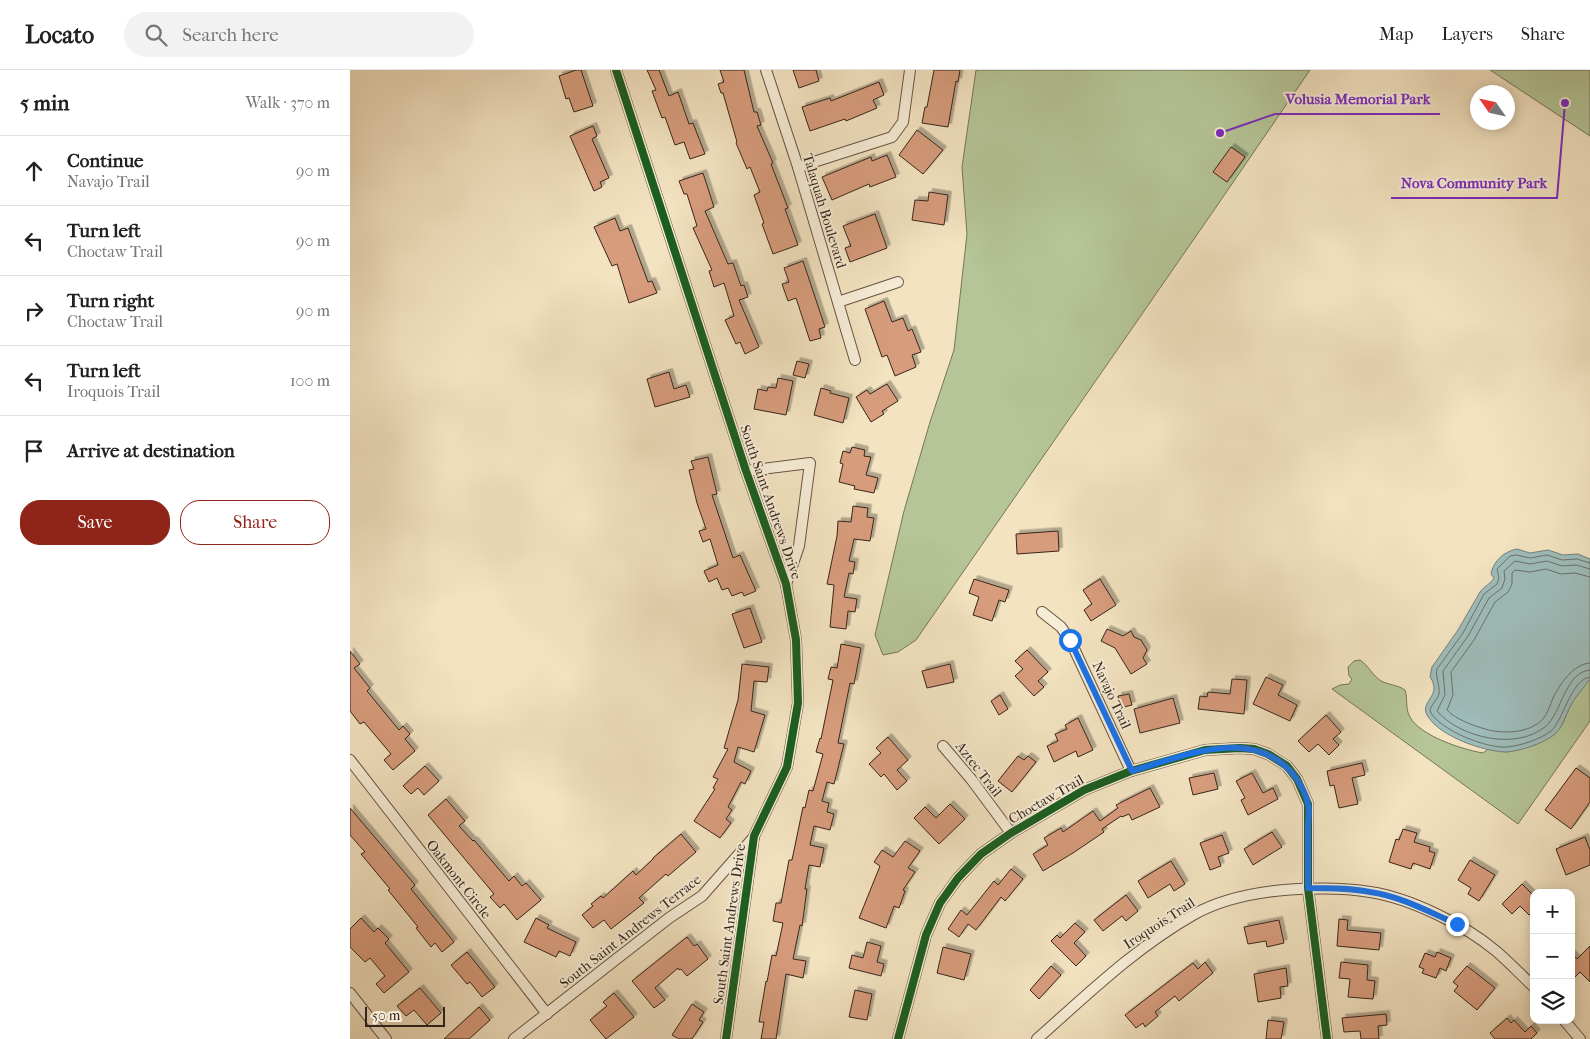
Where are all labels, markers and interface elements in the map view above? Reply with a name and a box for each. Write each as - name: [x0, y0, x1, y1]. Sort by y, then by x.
- search box: [124, 12, 474, 57]
- text: Locato: [25, 21, 94, 49]
- icon: search: [142, 21, 170, 49]
- text: Search here: [182, 24, 279, 46]
- text: Map: [1379, 24, 1413, 45]
- text: Layers: [1441, 24, 1493, 45]
- text: Share: [1521, 24, 1565, 45]
- callout: Volusia Memorial Park: [1275, 84, 1440, 114]
- north arrow: [1470, 85, 1515, 130]
- text: Volusia Memorial Park: [1285, 90, 1432, 108]
- text: 5 min: [20, 91, 69, 115]
- text: Walk · 370 m: [245, 93, 330, 112]
- text: Continue: [67, 150, 143, 172]
- street label: Talaquah Boulevard: [799, 152, 850, 271]
- icon: ahead: [20, 157, 48, 185]
- text: 90 m: [296, 161, 330, 180]
- callout: Nova Community Park: [1391, 168, 1557, 198]
- text: Navajo Trail: [67, 172, 150, 191]
- text: Nova Community Park: [1401, 174, 1548, 192]
- text: Turn left: [67, 220, 141, 242]
- icon: left: [20, 227, 48, 255]
- text: 90 m: [296, 231, 330, 250]
- text: Choctaw Trail: [67, 242, 163, 261]
- text: Turn right: [67, 290, 154, 312]
- icon: right: [20, 297, 48, 325]
- text: 90 m: [296, 301, 330, 320]
- text: Choctaw Trail: [67, 312, 163, 331]
- text: Turn left: [67, 360, 141, 382]
- icon: left: [20, 367, 48, 395]
- text: 100 m: [290, 371, 330, 390]
- text: Iroquois Trail: [67, 382, 160, 401]
- street label: South Saint Andrews Drive: [736, 423, 805, 582]
- icon: arrive: [20, 437, 48, 465]
- text: Arrive at destination: [67, 440, 235, 462]
- button: Save: [20, 500, 170, 545]
- button: Share: [180, 500, 330, 545]
- route start: [1059, 629, 1082, 652]
- street label: Navajo Trail: [1089, 659, 1135, 732]
- street label: Aztec Trail: [951, 738, 1005, 800]
- street label: Choctaw Trail: [1006, 771, 1087, 828]
- street label: Oakmont Circle: [422, 836, 495, 922]
- street label: South Saint Andrews Drive: [710, 843, 749, 1005]
- street label: South Saint Andrews Terrace: [556, 871, 704, 992]
- map controls: [1530, 889, 1575, 1024]
- button: +: [1530, 889, 1575, 934]
- street label: Iroquois Trail: [1120, 894, 1198, 953]
- route end: [1446, 913, 1469, 936]
- button: −: [1530, 934, 1575, 979]
- button: layers: [1530, 979, 1575, 1024]
- scale bar: [365, 1004, 445, 1027]
- text: 50 m: [372, 1007, 400, 1024]

